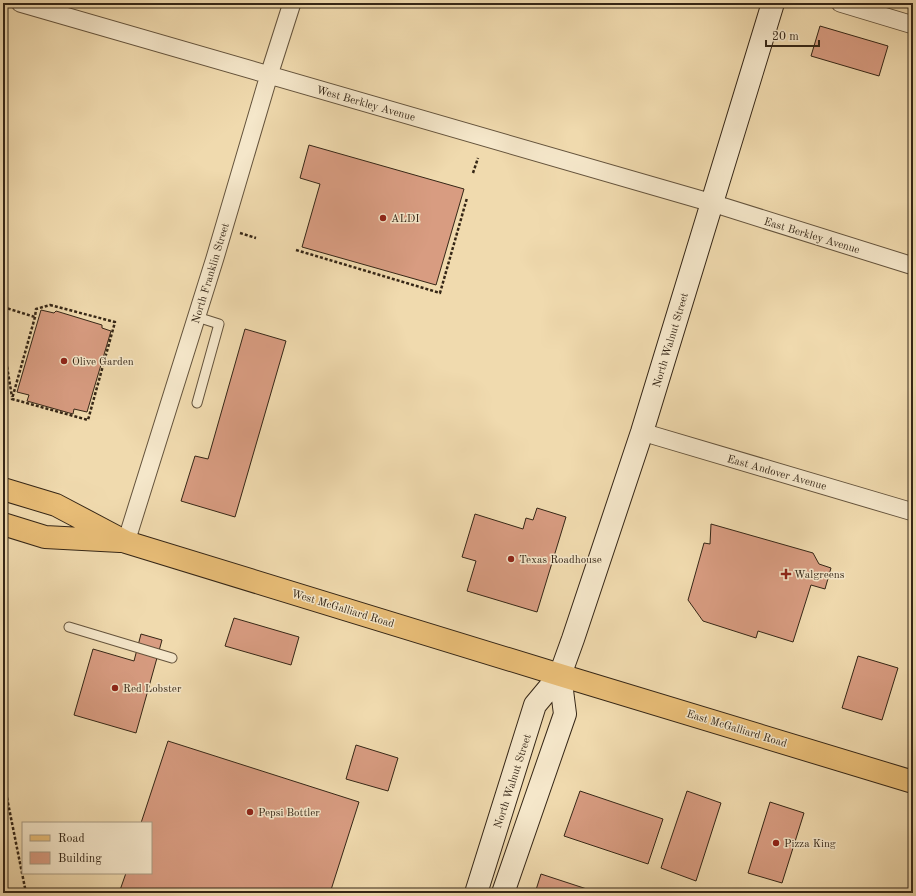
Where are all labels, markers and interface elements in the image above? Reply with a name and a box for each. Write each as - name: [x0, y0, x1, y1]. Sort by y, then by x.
- scale bar: [766, 22, 819, 48]
- text: 20 m: [772, 31, 799, 43]
- street label: West Berkley Avenue: [315, 85, 416, 124]
- marker: ALDI: [378, 213, 388, 223]
- place label: ALDI: [391, 214, 420, 225]
- street label: East Berkley Avenue: [762, 217, 861, 256]
- street label: North Franklin Street: [191, 222, 232, 325]
- street label: North Walnut Street: [652, 292, 691, 389]
- marker: Olive Garden: [59, 356, 69, 366]
- place label: Olive Garden: [72, 357, 134, 368]
- street label: East Andover Avenue: [726, 454, 827, 493]
- marker: Texas Roadhouse: [506, 554, 516, 564]
- place label: Texas Roadhouse: [519, 555, 602, 566]
- marker: Walgreens: [781, 569, 791, 579]
- place label: Walgreens: [794, 570, 845, 581]
- street label: West McGalliard Road: [290, 589, 396, 630]
- marker: Red Lobster: [110, 683, 120, 693]
- place label: Red Lobster: [123, 684, 182, 695]
- street label: East McGalliard Road: [685, 709, 788, 750]
- street label: North Walnut Street: [493, 733, 534, 830]
- marker: Pepsi Bottler: [245, 807, 255, 817]
- place label: Pepsi Bottler: [258, 808, 320, 819]
- legend: [22, 822, 152, 874]
- text: Road: [58, 833, 85, 845]
- marker: Pizza King: [771, 838, 781, 848]
- place label: Pizza King: [784, 839, 836, 850]
- text: Building: [58, 853, 102, 865]

